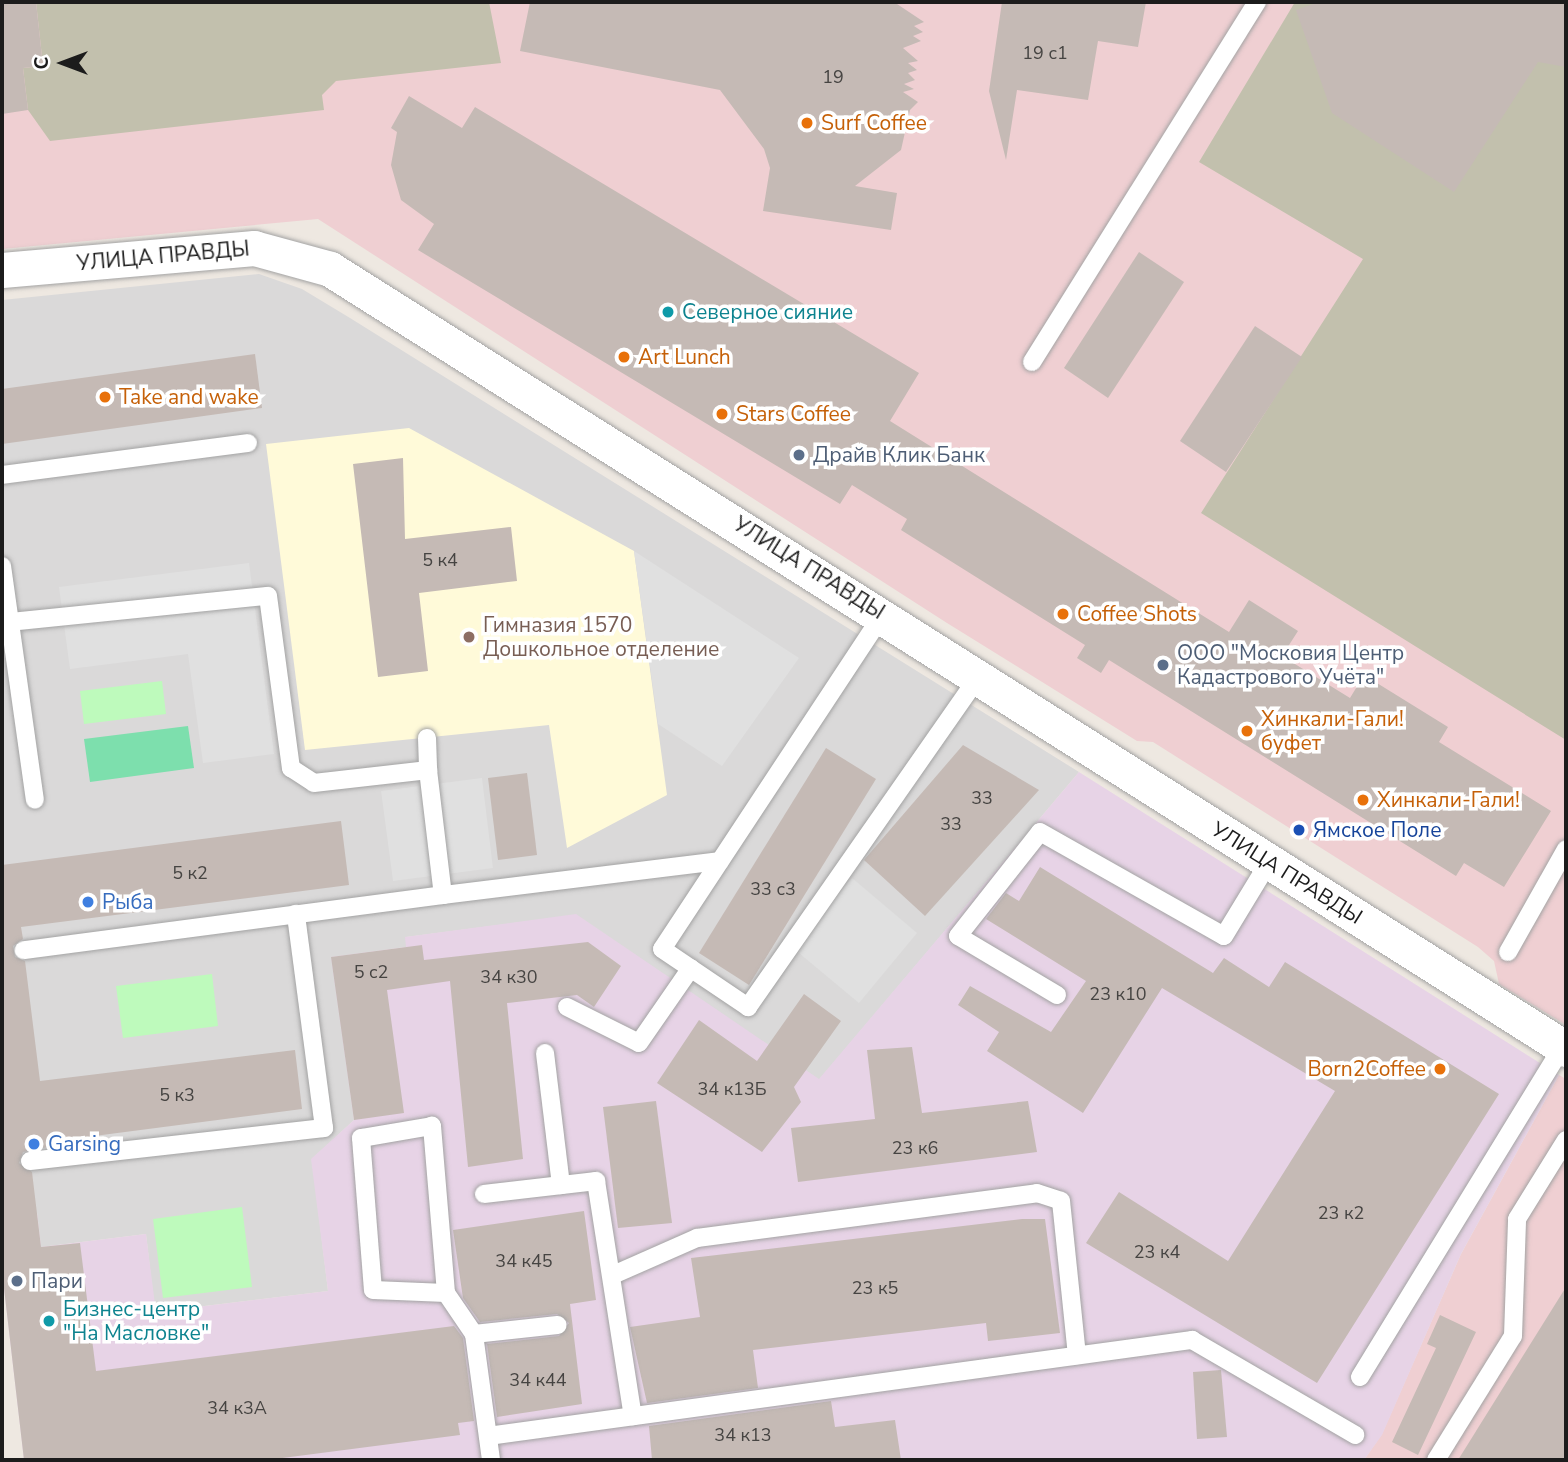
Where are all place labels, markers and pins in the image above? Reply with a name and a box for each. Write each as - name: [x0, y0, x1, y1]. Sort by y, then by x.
- place label: Surf Coffee: [821, 110, 927, 136]
- marker: Surf Coffee: [799, 115, 815, 131]
- place label: Северное сияние: [682, 299, 853, 325]
- marker: Северное сияние: [660, 304, 676, 320]
- place label: Art Lunch: [638, 344, 731, 370]
- marker: Art Lunch: [616, 349, 632, 365]
- place label: Take and wake: [119, 384, 259, 410]
- marker: Take and wake: [97, 389, 113, 405]
- place label: Stars Coffee: [736, 401, 851, 427]
- marker: Stars Coffee: [714, 406, 730, 422]
- place label: Драйв Клик Банк: [813, 442, 985, 468]
- marker: Драйв Клик Банк: [791, 447, 807, 463]
- place label: Coffee Shots: [1077, 601, 1197, 627]
- marker: Coffee Shots: [1055, 606, 1071, 622]
- place label: Гимназия 1570 Дошкольное отделение: [483, 612, 719, 662]
- marker: Гимназия 1570 Дошкольное отделение: [461, 629, 477, 645]
- place label: ООО "Московия Центр Кадастрового Учёта": [1177, 640, 1404, 690]
- marker: ООО "Московия Центр Кадастрового Учёта": [1155, 657, 1171, 673]
- place label: Хинкали-Гали! буфет: [1261, 706, 1404, 756]
- marker: Хинкали-Гали! буфет: [1239, 723, 1255, 739]
- place label: Хинкали-Гали!: [1377, 787, 1520, 813]
- marker: Хинкали-Гали!: [1355, 792, 1371, 808]
- place label: Ямское Поле: [1313, 817, 1442, 843]
- marker: Ямское Поле: [1291, 822, 1307, 838]
- place label: Рыба: [102, 889, 154, 915]
- marker: Рыба: [80, 894, 96, 910]
- place label: Born2Coffee: [1307, 1056, 1426, 1082]
- marker: Born2Coffee: [1432, 1061, 1448, 1077]
- place label: Garsing: [48, 1131, 121, 1157]
- marker: Garsing: [26, 1136, 42, 1152]
- place label: Пари: [31, 1268, 83, 1294]
- marker: Пари: [9, 1273, 25, 1289]
- place label: Бизнес-центр "На Масловке": [63, 1296, 209, 1346]
- marker: Бизнес-центр "На Масловке": [41, 1313, 57, 1329]

